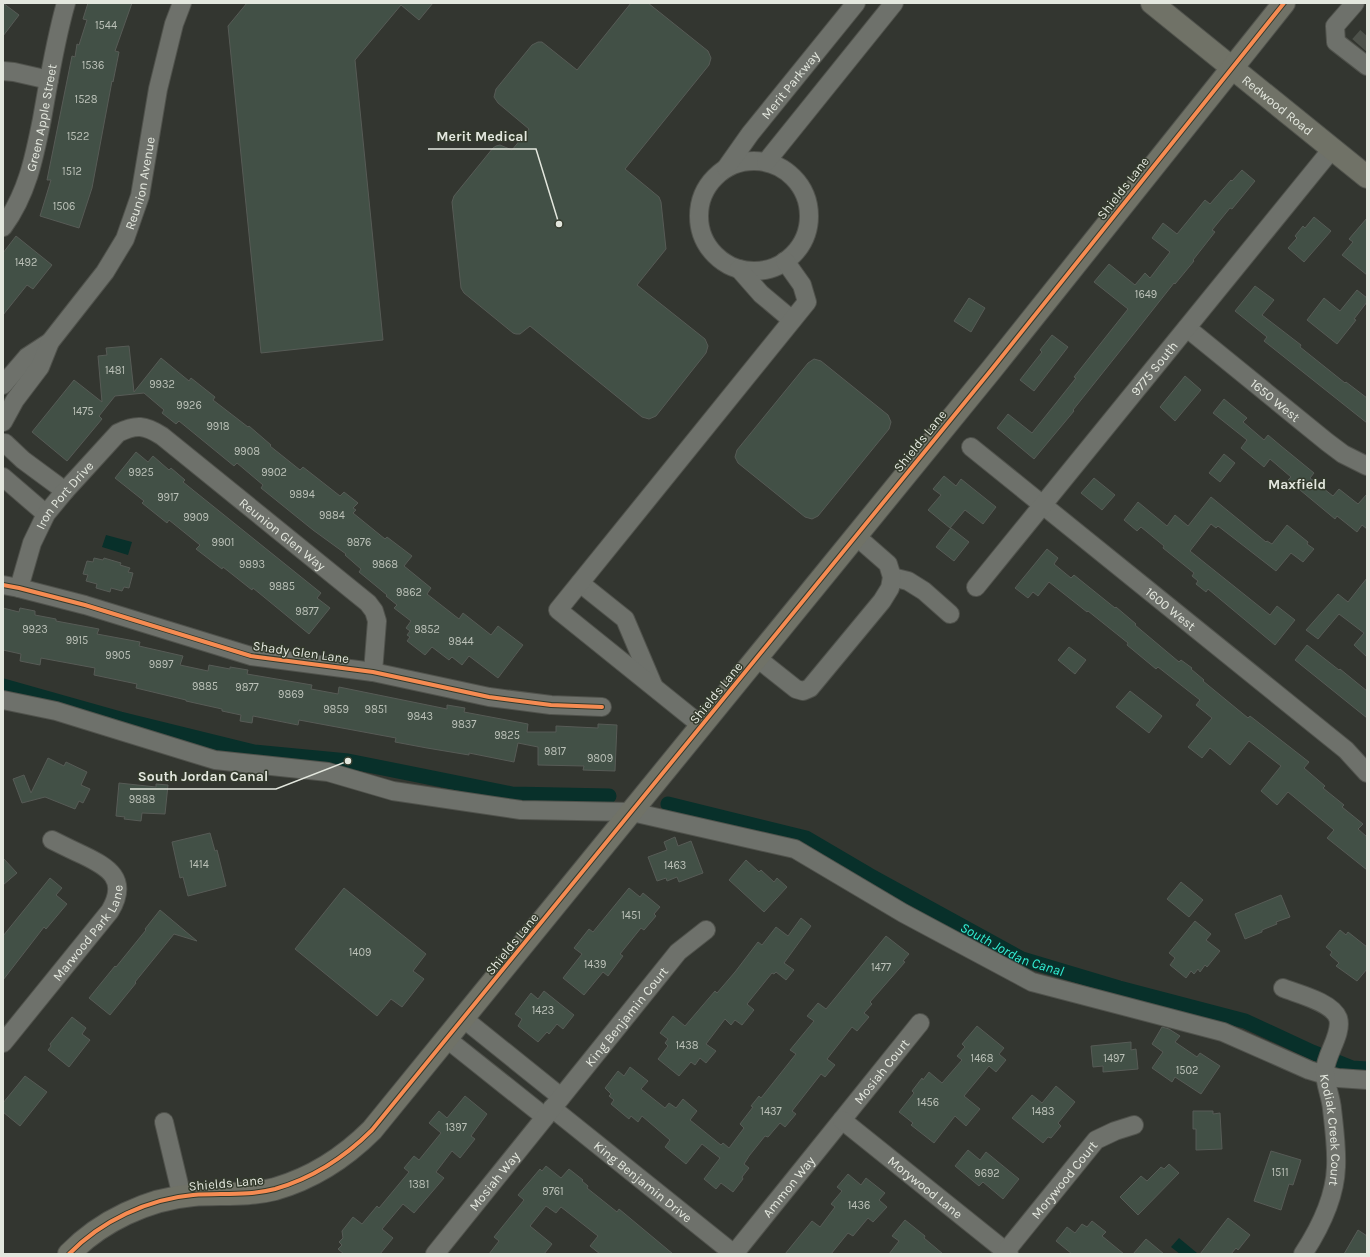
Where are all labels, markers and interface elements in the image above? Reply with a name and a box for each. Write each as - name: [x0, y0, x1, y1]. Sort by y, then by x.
- house number: 1544: [95, 19, 117, 32]
- street label: Merit Parkway: [758, 48, 822, 122]
- house number: 1536: [82, 59, 104, 72]
- street label: Green Apple Street: [23, 63, 59, 173]
- street label: Redwood Road: [1239, 72, 1316, 138]
- house number: 1528: [75, 93, 98, 106]
- callout: Merit Medical: [428, 123, 536, 149]
- text: Merit Medical: [436, 128, 528, 145]
- house number: 1522: [67, 130, 89, 143]
- street label: Reunion Avenue: [121, 135, 157, 232]
- street label: Shields Lane: [1094, 153, 1152, 222]
- house number: 1512: [62, 165, 82, 178]
- house number: 1506: [53, 200, 75, 213]
- house number: 1492: [15, 256, 37, 269]
- house number: 1649: [1135, 288, 1157, 301]
- street label: 9775 South: [1127, 338, 1180, 398]
- house number: 1481: [105, 364, 125, 377]
- street label: 1650 West: [1248, 375, 1303, 425]
- house number: 9932: [149, 378, 175, 391]
- house number: 9926: [176, 399, 202, 412]
- house number: 1475: [72, 405, 94, 418]
- street label: Shields Lane: [890, 407, 950, 475]
- house number: 9918: [206, 420, 230, 433]
- house number: 9908: [234, 445, 260, 458]
- street label: Iron Port Drive: [32, 458, 96, 532]
- house number: 9925: [128, 466, 154, 479]
- house number: 9902: [261, 466, 287, 479]
- district label: Maxfield: [1268, 476, 1326, 493]
- house number: 9894: [289, 488, 315, 501]
- house number: 9917: [157, 491, 179, 504]
- street label: Reunion Glen Way: [237, 495, 329, 573]
- house number: 9884: [319, 509, 345, 522]
- house number: 9909: [183, 511, 209, 524]
- house number: 9901: [212, 536, 234, 549]
- house number: 9876: [347, 536, 371, 549]
- house number: 9893: [239, 558, 265, 571]
- house number: 9868: [372, 558, 398, 571]
- house number: 9885: [269, 580, 295, 593]
- street label: 1600 West: [1143, 584, 1199, 633]
- house number: 9862: [396, 586, 422, 599]
- house number: 9877: [295, 605, 319, 618]
- house number: 9923: [22, 623, 48, 636]
- house number: 9852: [414, 623, 440, 636]
- house number: 9915: [66, 634, 88, 647]
- house number: 9844: [448, 635, 474, 648]
- street label: Shady Glen Lane: [252, 638, 350, 666]
- house number: 9905: [105, 649, 131, 662]
- house number: 9897: [149, 658, 173, 671]
- street label: Shields Lane: [686, 659, 746, 727]
- house number: 9885: [192, 680, 218, 693]
- house number: 9877: [235, 681, 259, 694]
- house number: 9869: [278, 688, 304, 701]
- house number: 9859: [323, 703, 349, 716]
- house number: 9851: [365, 703, 388, 716]
- house number: 9843: [407, 710, 433, 723]
- house number: 9837: [452, 718, 476, 731]
- house number: 9825: [494, 729, 520, 742]
- house number: 9817: [544, 745, 566, 758]
- house number: 9809: [587, 752, 613, 765]
- callout: South Jordan Canal: [130, 763, 276, 789]
- text: South Jordan Canal: [138, 768, 268, 785]
- house number: 9888: [129, 793, 156, 806]
- house number: 1414: [189, 858, 209, 871]
- house number: 1463: [664, 859, 686, 872]
- street label: Marwood Park Lane: [49, 884, 125, 983]
- house number: 1451: [621, 909, 641, 922]
- street label: Shields Lane: [482, 910, 542, 978]
- water label: South Jordan Canal: [957, 918, 1067, 980]
- house number: 1409: [349, 946, 371, 959]
- house number: 1439: [584, 958, 606, 971]
- house number: 1477: [871, 961, 891, 974]
- street label: King Benjamin Court: [582, 963, 671, 1069]
- house number: 1423: [532, 1004, 554, 1017]
- street label: Mosiah Court: [850, 1035, 912, 1107]
- house number: 1438: [675, 1039, 699, 1052]
- house number: 1468: [971, 1052, 994, 1065]
- house number: 1497: [1103, 1052, 1125, 1065]
- house number: 1502: [1176, 1064, 1198, 1077]
- street label: Kodiak Creek Court: [1317, 1073, 1344, 1188]
- house number: 1456: [917, 1096, 939, 1109]
- house number: 1437: [760, 1105, 782, 1118]
- house number: 1483: [1031, 1105, 1055, 1118]
- house number: 1397: [445, 1121, 467, 1134]
- street label: King Benjamin Drive: [591, 1137, 696, 1225]
- street label: Morywood Court: [1028, 1137, 1100, 1222]
- street label: Mosiah Way: [466, 1148, 522, 1213]
- street label: Ammon Way: [759, 1153, 818, 1220]
- street label: Morywood Lane: [885, 1153, 966, 1222]
- house number: 1511: [1271, 1166, 1289, 1179]
- house number: 9692: [974, 1167, 1000, 1180]
- street label: Shields Lane: [188, 1172, 264, 1194]
- house number: 1381: [409, 1178, 429, 1191]
- house number: 9761: [542, 1185, 564, 1198]
- house number: 1436: [848, 1199, 870, 1212]

